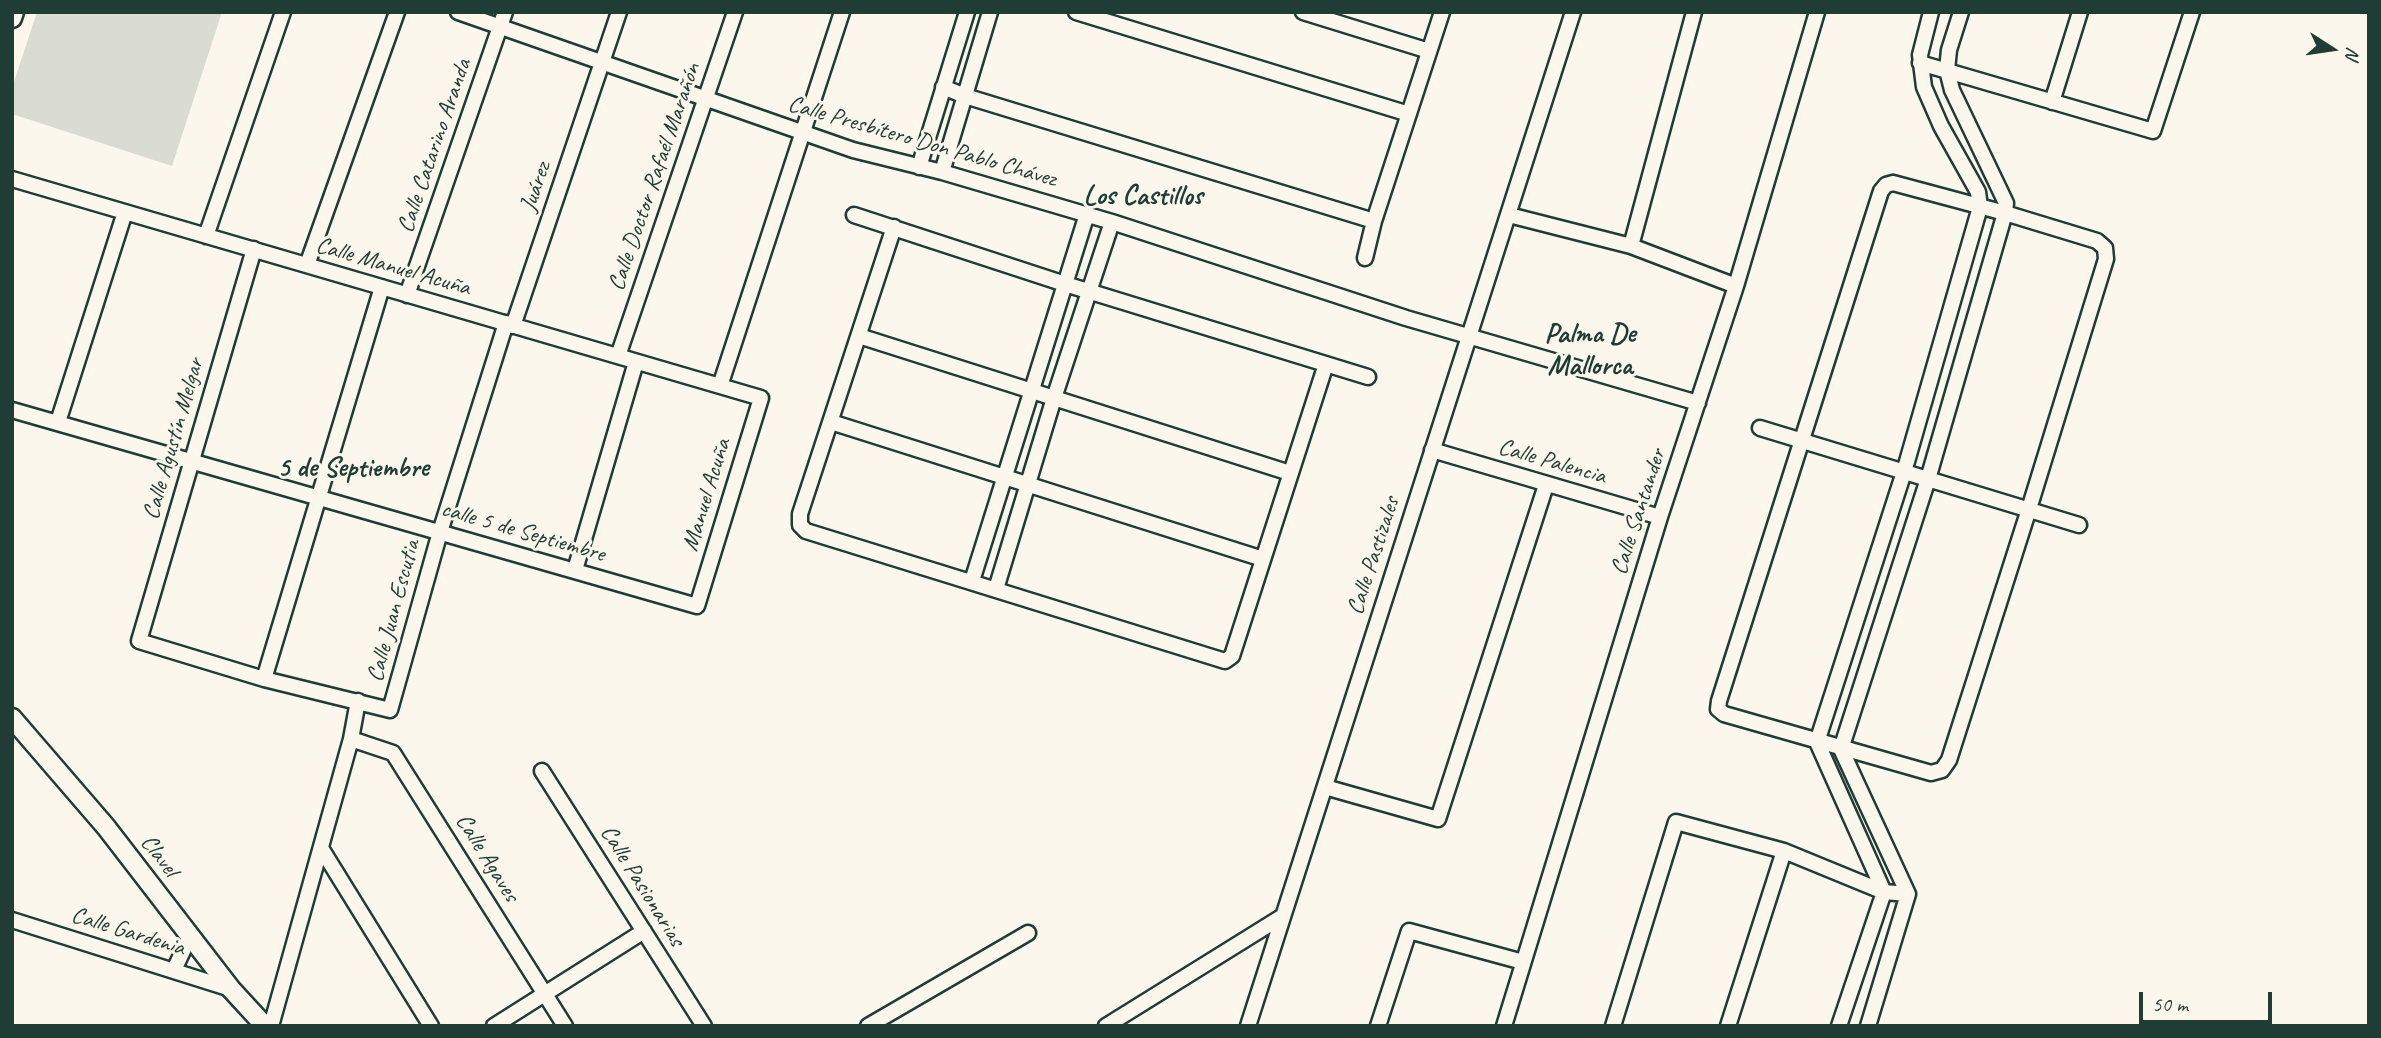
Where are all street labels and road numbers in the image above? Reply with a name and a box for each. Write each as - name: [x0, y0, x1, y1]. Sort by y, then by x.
- street label: Calle Catarino Aranda: [392, 55, 478, 237]
- street label: Calle Doctor Rafaél Marañón: [602, 59, 708, 295]
- street label: Calle Presbítero Don Pablo Chávez: [785, 90, 1059, 194]
- street label: Juárez: [514, 159, 558, 215]
- street label: Calle Manuel Acuña: [312, 231, 474, 303]
- street label: Calle Agustín Melgar: [137, 355, 211, 523]
- street label: Calle Palencia: [1495, 433, 1609, 491]
- street label: Manuel Acuña: [676, 435, 738, 555]
- street label: Calle Santander: [1605, 445, 1673, 579]
- street label: Calle Pastizales: [1341, 493, 1407, 619]
- street label: calle 5 de Septiembre: [438, 495, 608, 569]
- street label: Calle Juan Escutia: [361, 537, 427, 685]
- street label: Calle Agaves: [449, 809, 525, 907]
- street label: Calle Pasionarias: [593, 820, 691, 952]
- street label: Clavel: [134, 829, 184, 883]
- street label: Calle Gardenia: [68, 901, 188, 963]

